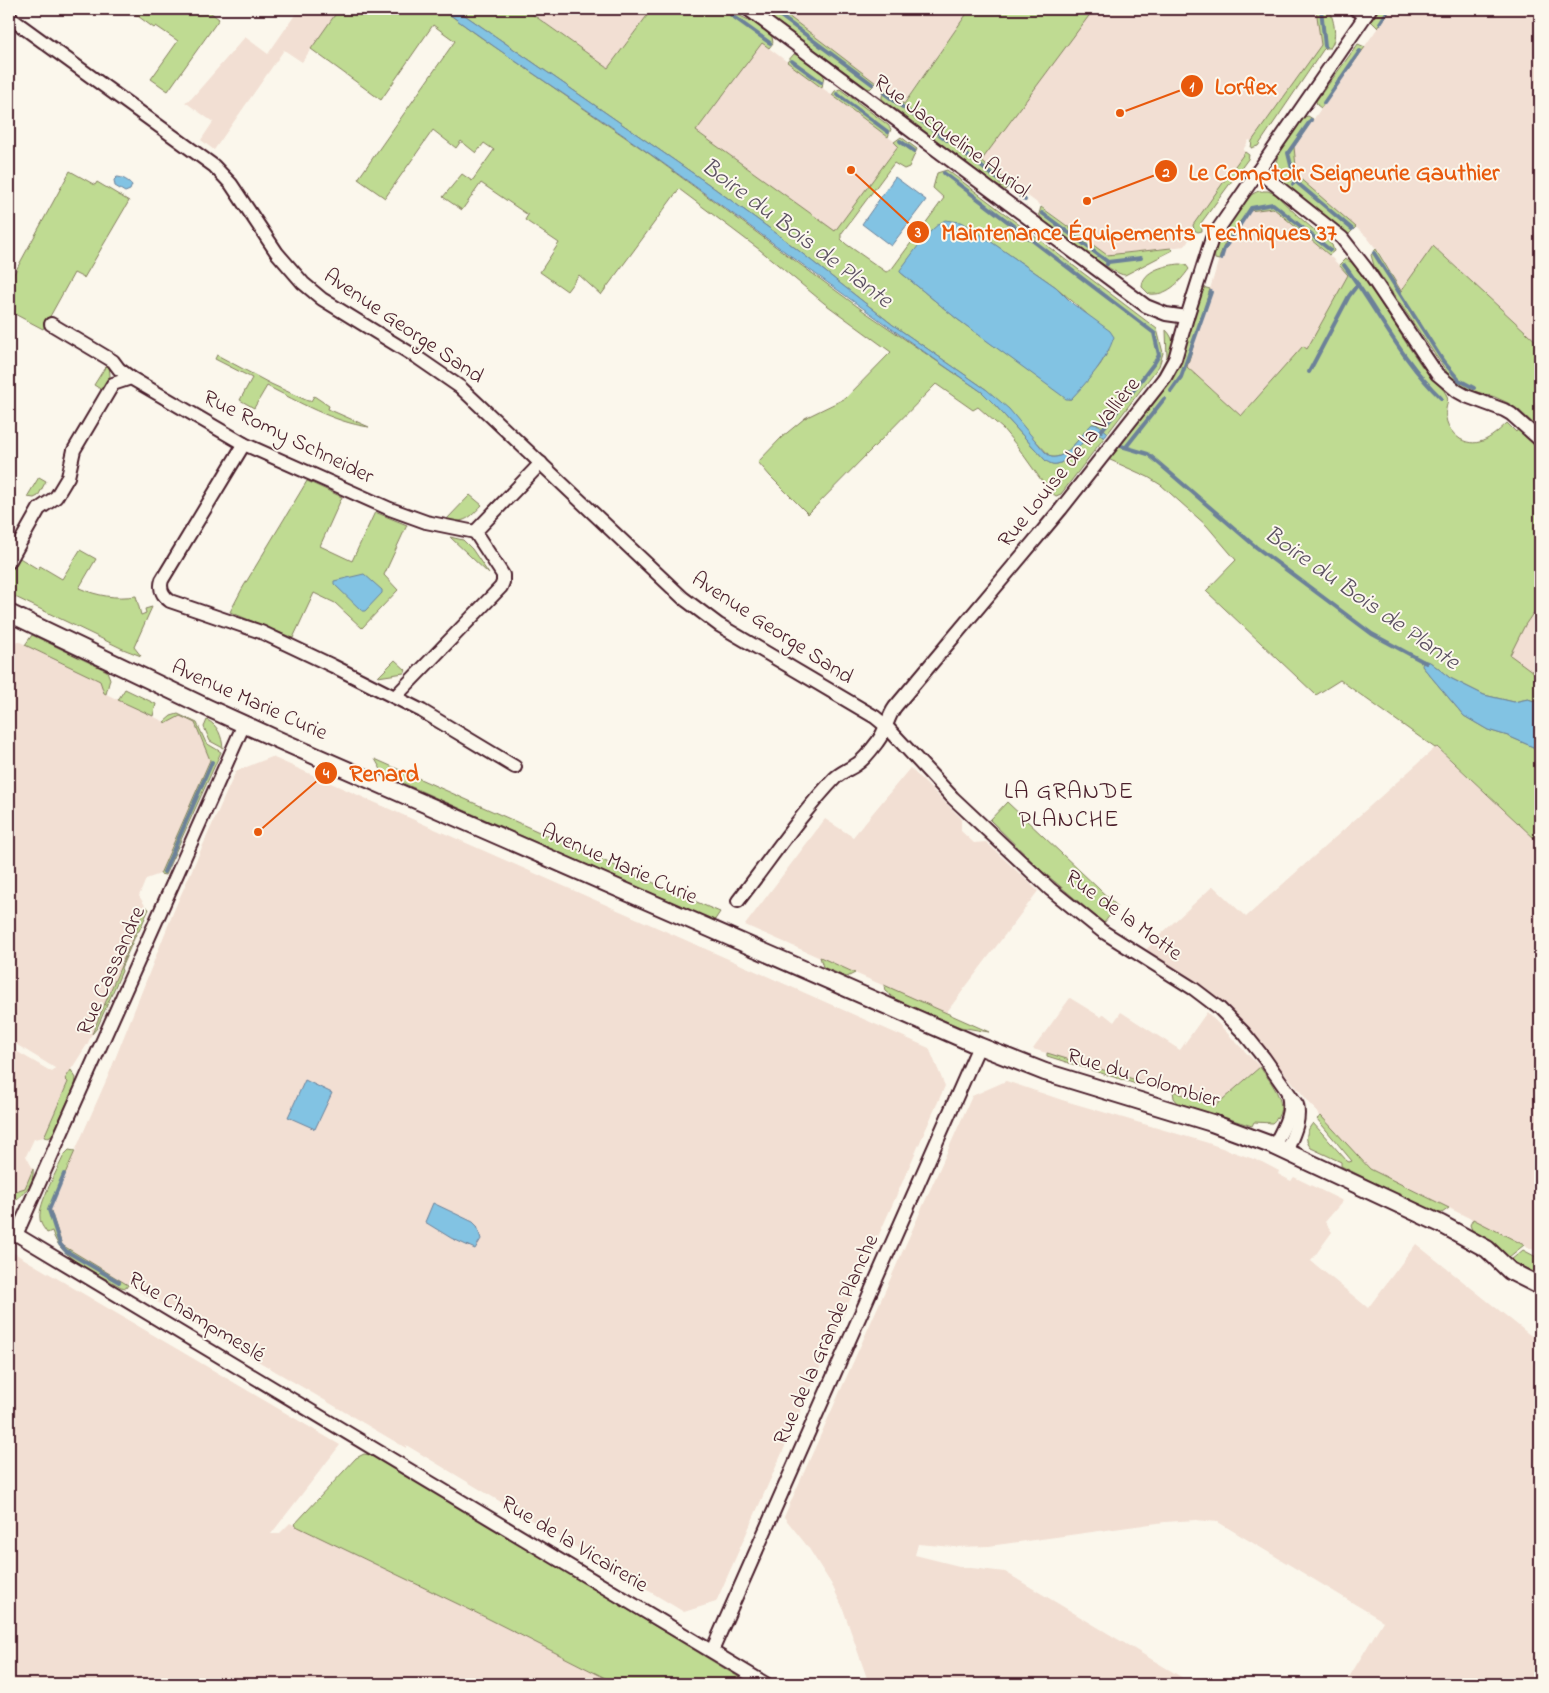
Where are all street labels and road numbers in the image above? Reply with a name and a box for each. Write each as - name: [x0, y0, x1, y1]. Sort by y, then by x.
- street label: Rue Jacqueline Auriol: [866, 67, 1036, 207]
- street label: Avenue George Sand: [316, 261, 490, 394]
- street label: Rue Louise de la Vallière: [991, 371, 1149, 555]
- street label: Rue Romy Schneider: [197, 383, 379, 494]
- street label: Avenue George Sand: [684, 564, 859, 694]
- street label: Avenue Marie Curie: [166, 652, 332, 750]
- street label: Avenue Marie Curie: [536, 816, 702, 914]
- street label: Rue de la Motte: [1058, 862, 1188, 970]
- street label: Rue Cassandre: [69, 901, 155, 1041]
- street label: Rue du Colombier: [1063, 1041, 1223, 1117]
- street label: Rue de la Grande Planche: [766, 1229, 888, 1451]
- street label: Rue Champmeslé: [121, 1264, 271, 1372]
- street label: Rue de la Vicairerie: [494, 1488, 654, 1602]

